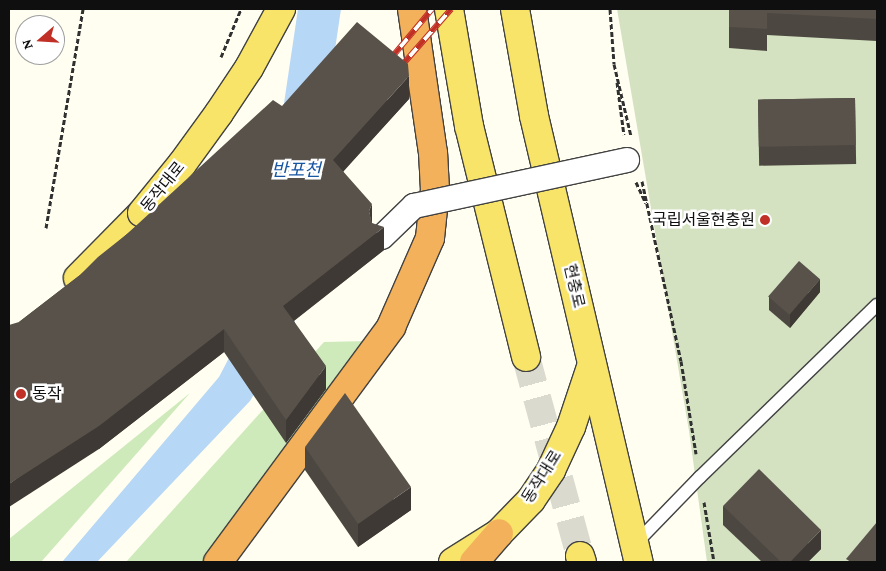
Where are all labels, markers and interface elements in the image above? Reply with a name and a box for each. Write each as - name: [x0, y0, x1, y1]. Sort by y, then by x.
- north arrow: [15, 15, 65, 65]
- text: N: [18, 37, 36, 52]
- street label: 동작대로: [137, 158, 189, 216]
- water label: 반포천: [271, 159, 321, 181]
- place label: 국립서울현충원: [652, 210, 755, 230]
- marker: 국립서울현충원: [759, 214, 771, 226]
- street label: 현충로: [560, 262, 588, 310]
- place label: 동작: [32, 384, 61, 404]
- marker: 동작: [14, 387, 28, 401]
- street label: 동작대로: [518, 447, 566, 507]

